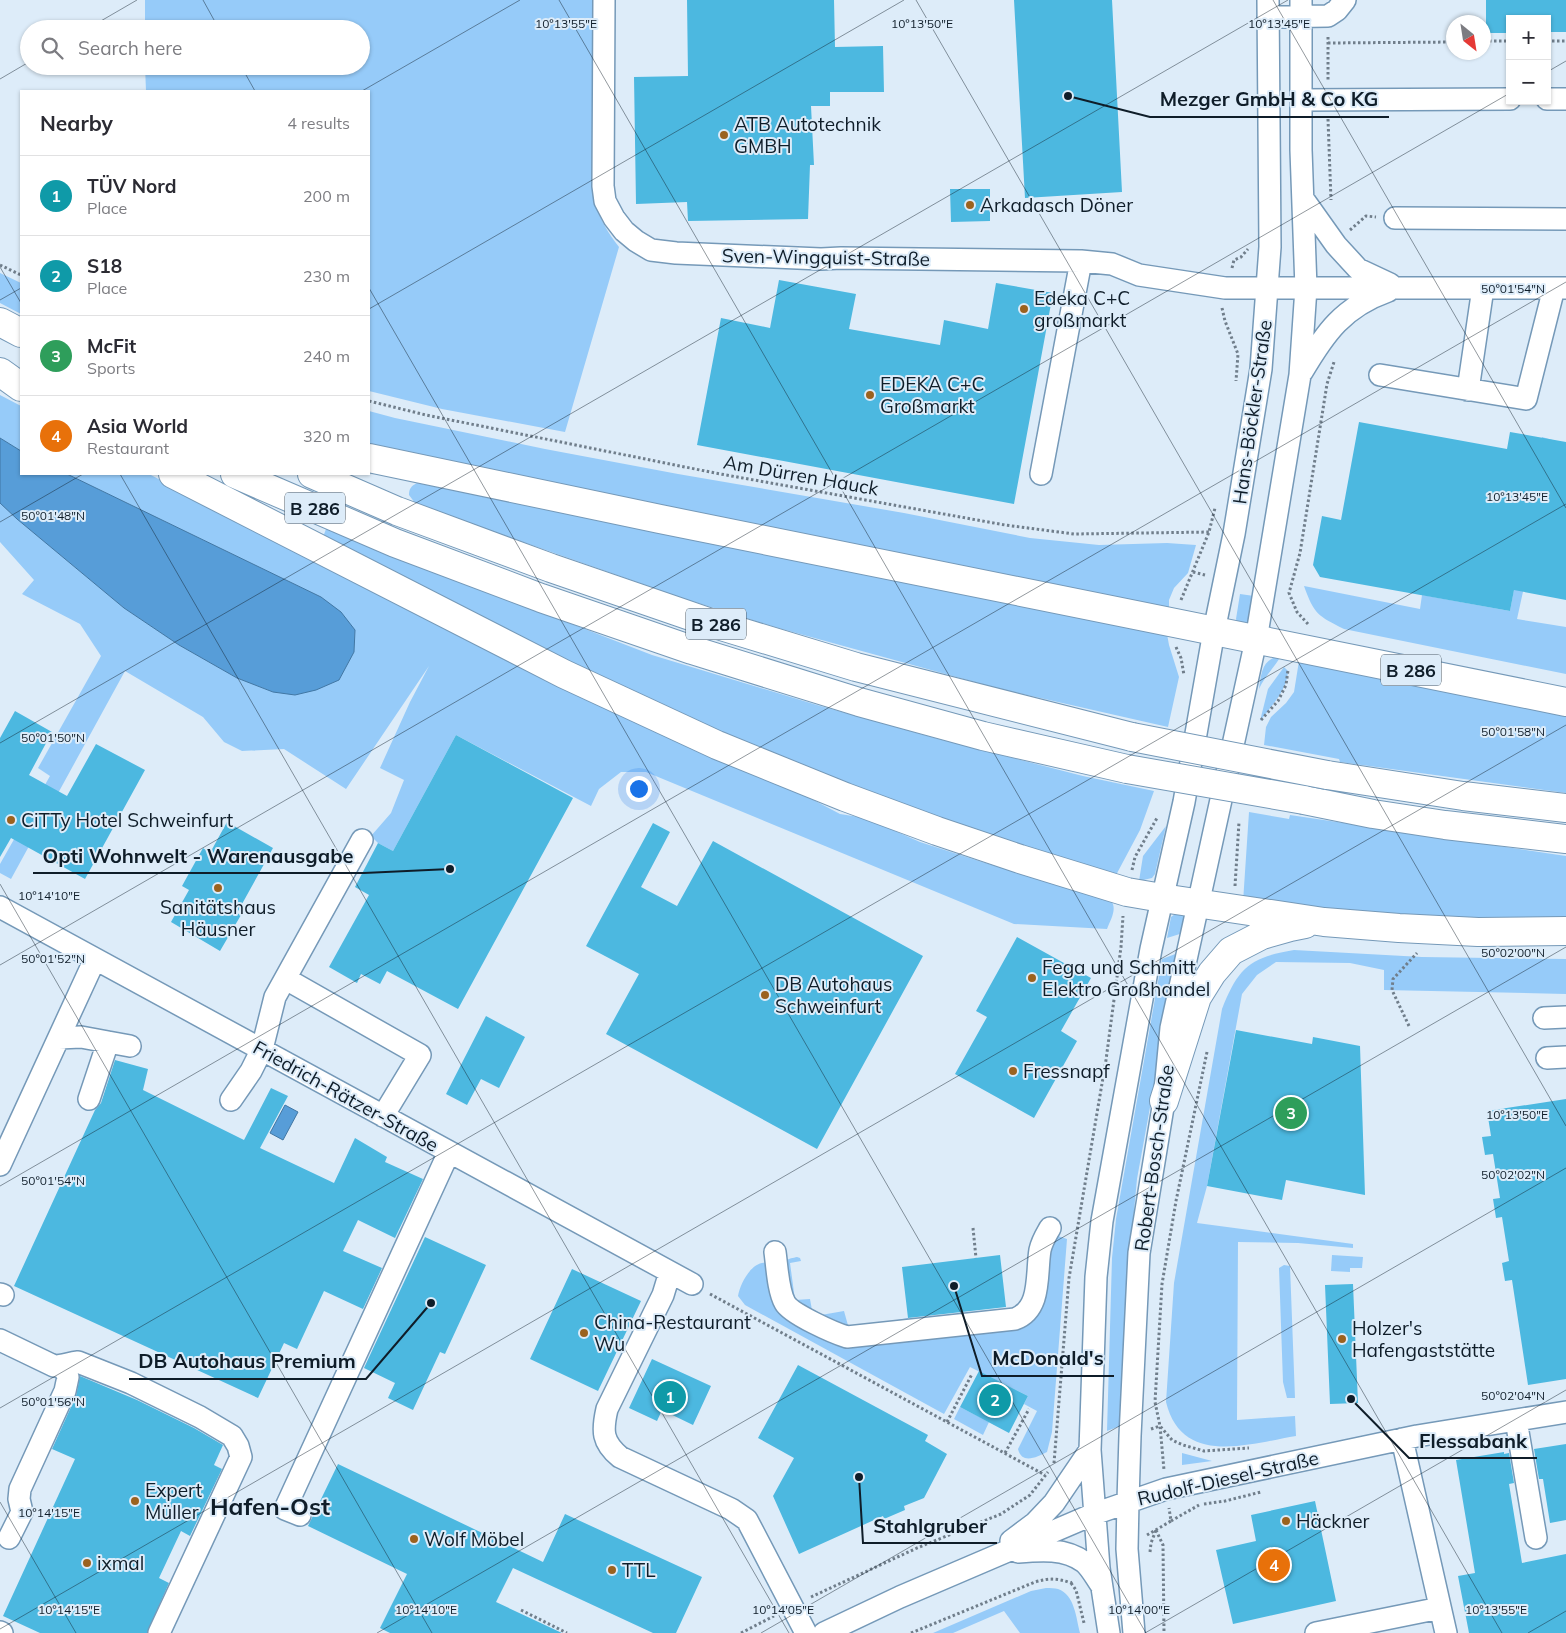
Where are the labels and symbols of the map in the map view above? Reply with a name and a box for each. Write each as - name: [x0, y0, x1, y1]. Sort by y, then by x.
- north arrow: [1446, 15, 1491, 60]
- text: 10°13'55"E: [535, 16, 597, 31]
- text: 10°13'50"E: [891, 16, 953, 31]
- text: 10°13'45"E: [1248, 16, 1310, 31]
- callout: Mezger GmbH & Co KG: [1150, 82, 1389, 117]
- text: Mezger GmbH & Co KG: [1160, 86, 1378, 111]
- place label: ATB Autotechnik GMBH: [734, 112, 881, 158]
- marker: ATB Autotechnik GMBH: [718, 129, 730, 141]
- place label: Arkadasch Döner: [980, 193, 1133, 217]
- marker: Arkadasch Döner: [964, 199, 976, 211]
- street label: Sven-Wingquist-Straße: [722, 243, 930, 271]
- text: 50°01'54"N: [1481, 281, 1545, 296]
- place label: Edeka C+C großmarkt: [1034, 286, 1130, 332]
- marker: Edeka C+C großmarkt: [1018, 303, 1030, 315]
- street label: Hans-Böckler-Straße: [1227, 318, 1277, 506]
- place label: EDEKA C+C Großmarkt: [880, 372, 984, 418]
- marker: EDEKA C+C Großmarkt: [864, 389, 876, 401]
- street label: Am Dürren Hauck: [722, 450, 881, 500]
- text: 10°13'45"E: [1486, 489, 1548, 504]
- road number: B 286: [285, 492, 345, 524]
- text: 50°01'48"N: [21, 508, 85, 523]
- road number: B 286: [686, 608, 746, 640]
- road number: B 286: [1381, 654, 1441, 686]
- text: 50°01'58"N: [1481, 724, 1545, 739]
- text: 50°01'50"N: [21, 730, 85, 745]
- your location: [626, 776, 652, 802]
- place label: CiTTy Hotel Schweinfurt: [21, 808, 234, 832]
- marker: CiTTy Hotel Schweinfurt: [5, 814, 17, 826]
- callout: Opti Wohnwelt - Warenausgabe: [33, 838, 364, 873]
- text: Opti Wohnwelt - Warenausgabe: [42, 843, 354, 868]
- marker: Sanitätshaus Häusner: [212, 882, 224, 894]
- text: 10°14'10"E: [18, 888, 80, 903]
- place label: Sanitätshaus Häusner: [160, 895, 276, 941]
- text: 50°02'00"N: [1481, 945, 1545, 960]
- text: 50°01'52"N: [21, 951, 85, 966]
- place label: Fega und Schmitt Elektro Großhandel: [1042, 955, 1210, 1001]
- place label: DB Autohaus Schweinfurt: [775, 972, 892, 1018]
- marker: Fega und Schmitt Elektro Großhandel: [1026, 972, 1038, 984]
- marker: DB Autohaus Schweinfurt: [759, 989, 771, 1001]
- street label: Friedrich-Rätzer-Straße: [249, 1035, 443, 1157]
- place label: Fressnapf: [1023, 1059, 1110, 1083]
- street label: Robert-Bosch-Straße: [1129, 1063, 1179, 1253]
- marker: Fressnapf: [1007, 1065, 1019, 1077]
- pin: 3: [1275, 1094, 1307, 1132]
- text: 10°13'50"E: [1486, 1107, 1548, 1122]
- text: 50°02'02"N: [1481, 1167, 1545, 1182]
- text: 50°01'54"N: [21, 1173, 85, 1188]
- place label: China-Restaurant Wu: [594, 1310, 751, 1356]
- place label: Holzer's Hafengaststätte: [1352, 1316, 1495, 1362]
- marker: China-Restaurant Wu: [578, 1327, 590, 1339]
- marker: Holzer's Hafengaststätte: [1336, 1333, 1348, 1345]
- callout: McDonald's: [982, 1341, 1114, 1376]
- callout: DB Autohaus Premium: [129, 1344, 366, 1379]
- text: McDonald's: [992, 1345, 1104, 1370]
- text: DB Autohaus Premium: [138, 1348, 356, 1373]
- pin: 1: [654, 1378, 686, 1416]
- pin: 2: [979, 1381, 1011, 1419]
- text: 50°02'04"N: [1481, 1388, 1545, 1403]
- text: 50°01'56"N: [21, 1394, 85, 1409]
- callout: Flessabank: [1409, 1423, 1537, 1458]
- text: Flessabank: [1419, 1428, 1528, 1453]
- street label: Rudolf-Diesel-Straße: [1135, 1445, 1321, 1511]
- place label: Expert Müller: [145, 1478, 202, 1524]
- district label: Hafen-Ost: [210, 1491, 330, 1521]
- marker: Expert Müller: [129, 1495, 141, 1507]
- text: 10°14'15"E: [18, 1505, 80, 1520]
- callout: Stahlgruber: [863, 1508, 997, 1543]
- place label: Häckner: [1296, 1509, 1370, 1533]
- text: Stahlgruber: [873, 1513, 987, 1538]
- marker: Häckner: [1280, 1515, 1292, 1527]
- place label: Wolf Möbel: [424, 1527, 524, 1551]
- marker: Wolf Möbel: [408, 1533, 420, 1545]
- pin: 4: [1258, 1546, 1290, 1584]
- place label: ixmal: [97, 1551, 144, 1575]
- marker: ixmal: [81, 1557, 93, 1569]
- place label: TTL: [622, 1558, 656, 1582]
- marker: TTL: [606, 1564, 618, 1576]
- text: 10°14'15"E: [38, 1602, 100, 1617]
- text: 10°14'10"E: [395, 1602, 457, 1617]
- text: 10°14'05"E: [752, 1602, 814, 1617]
- text: 10°14'00"E: [1108, 1602, 1170, 1617]
- text: 10°13'55"E: [1465, 1602, 1527, 1617]

